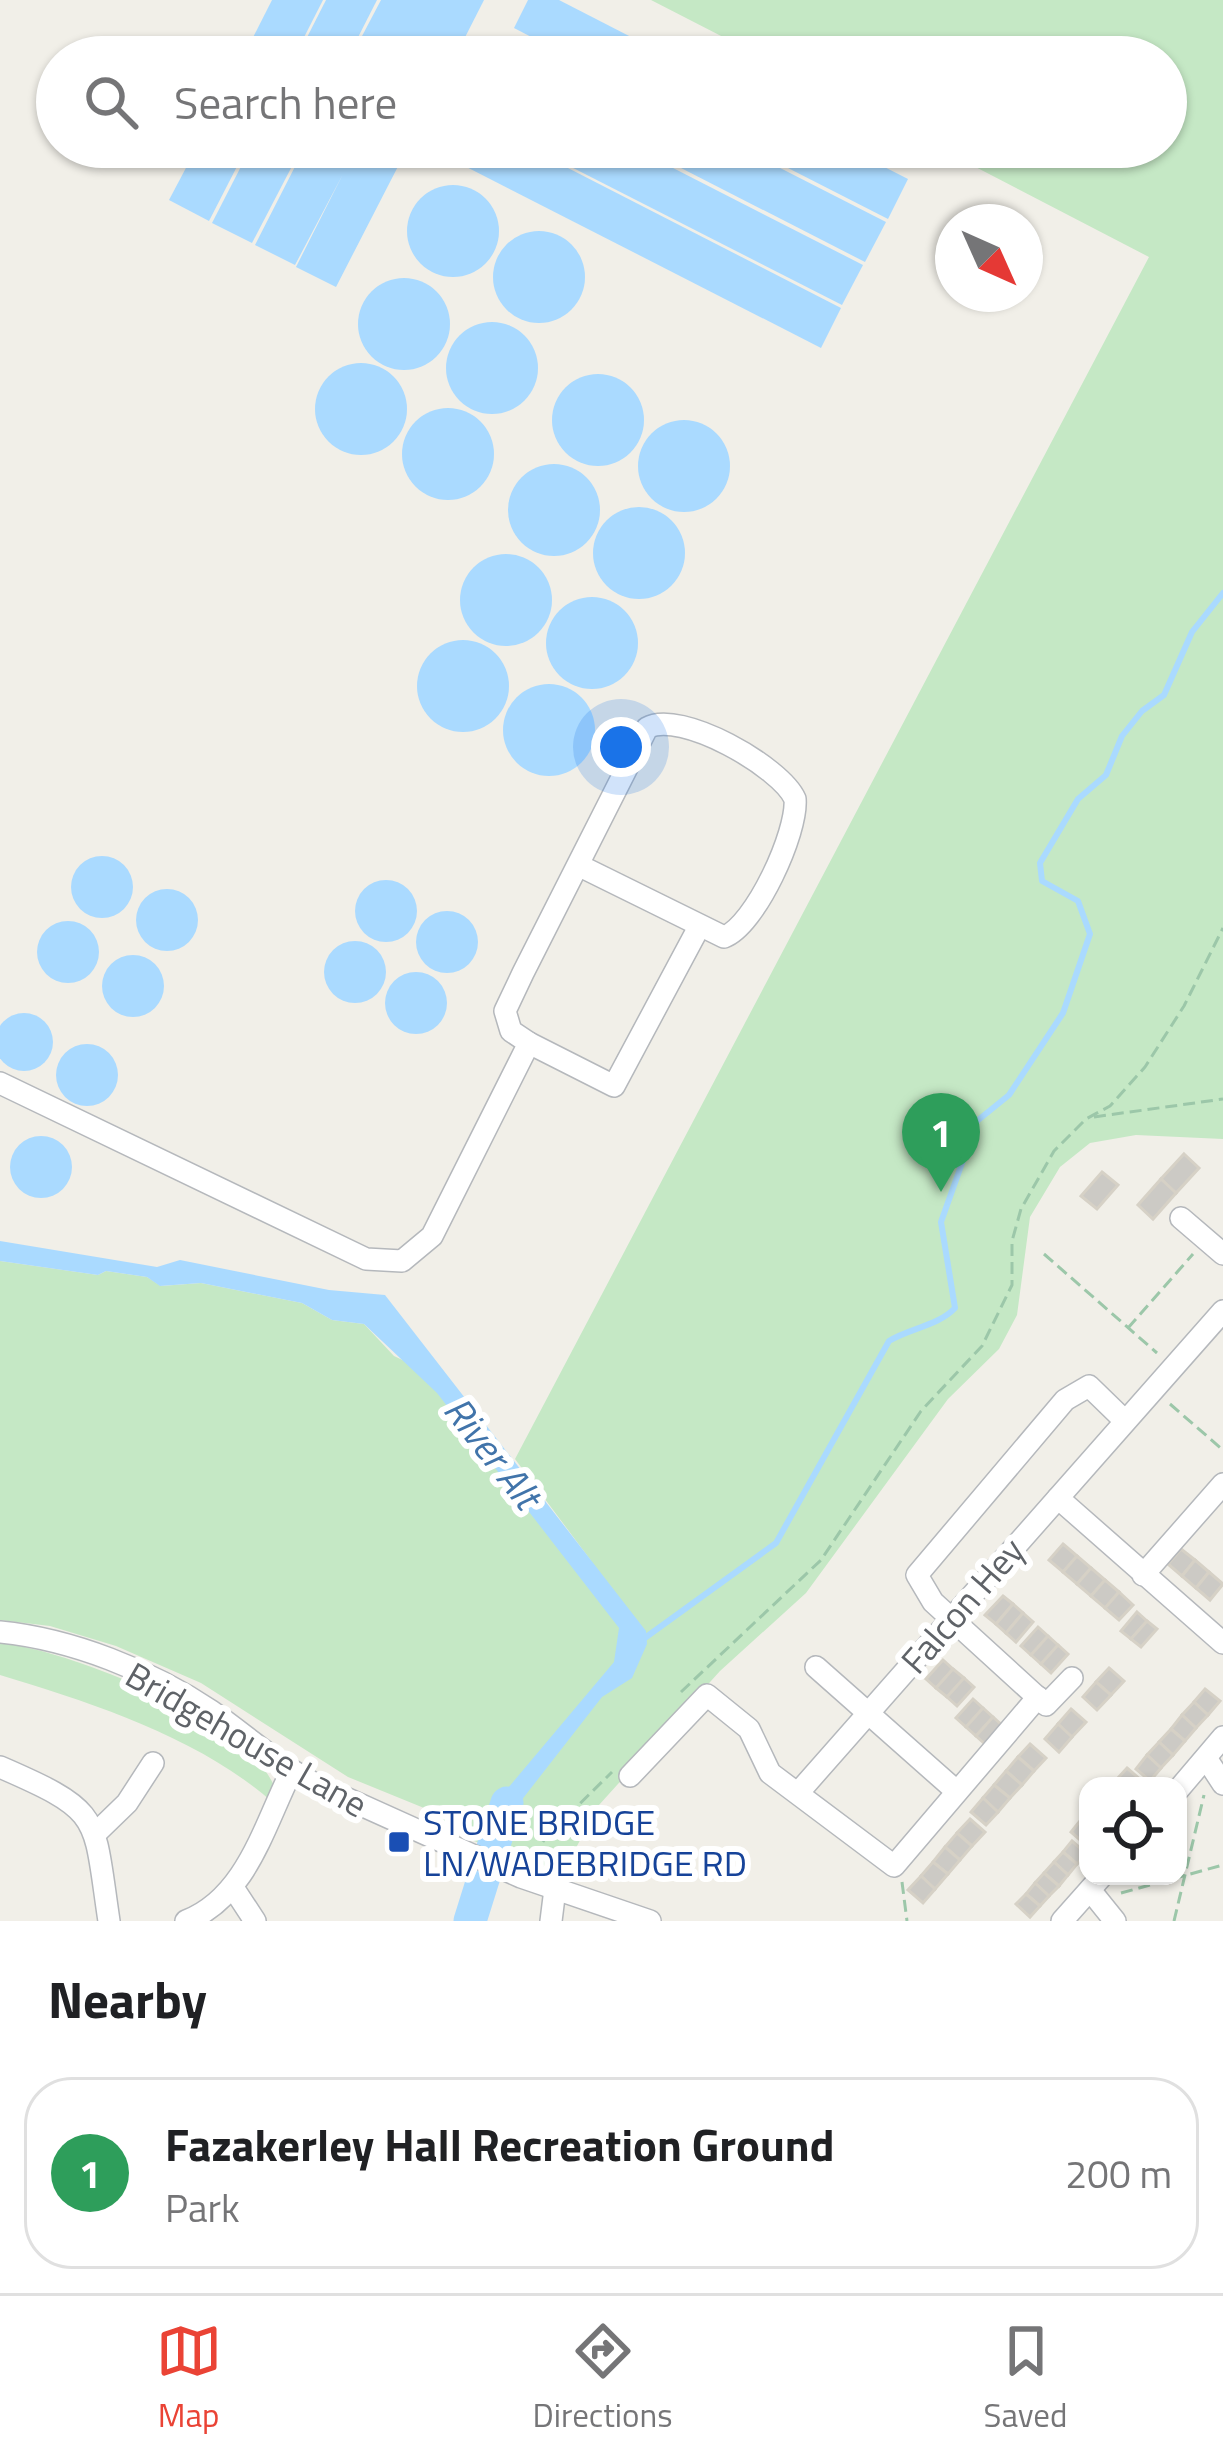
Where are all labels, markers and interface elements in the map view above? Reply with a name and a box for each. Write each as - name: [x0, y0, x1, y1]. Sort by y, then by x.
- search box: [36, 36, 1187, 168]
- text: Search here: [174, 68, 397, 136]
- icon: search: [78, 69, 144, 135]
- north arrow: [935, 204, 1043, 312]
- your location: [591, 717, 651, 777]
- pin: 1: [902, 1093, 980, 1192]
- water label: River Alt: [430, 1383, 559, 1524]
- street label: Falcon Hey: [887, 1525, 1037, 1685]
- street label: Bridgehouse Lane: [116, 1647, 378, 1831]
- map controls: [1079, 1777, 1187, 1885]
- button: locate: [1079, 1777, 1187, 1885]
- place label: STONE BRIDGE LN/WADEBRIDGE RD: [423, 1794, 747, 1890]
- marker: STONE BRIDGE LN/WADEBRIDGE RD: [386, 1829, 412, 1855]
- text: Nearby: [48, 1960, 207, 2038]
- text: Fazakerley Hall Recreation Ground: [165, 2110, 834, 2178]
- text: 1: [79, 2144, 101, 2203]
- text: 200 m: [1065, 2144, 1172, 2203]
- text: Park: [165, 2178, 240, 2237]
- tab: Map: [156, 2318, 222, 2440]
- tab: Directions: [533, 2318, 673, 2440]
- tab: Saved: [984, 2318, 1067, 2440]

